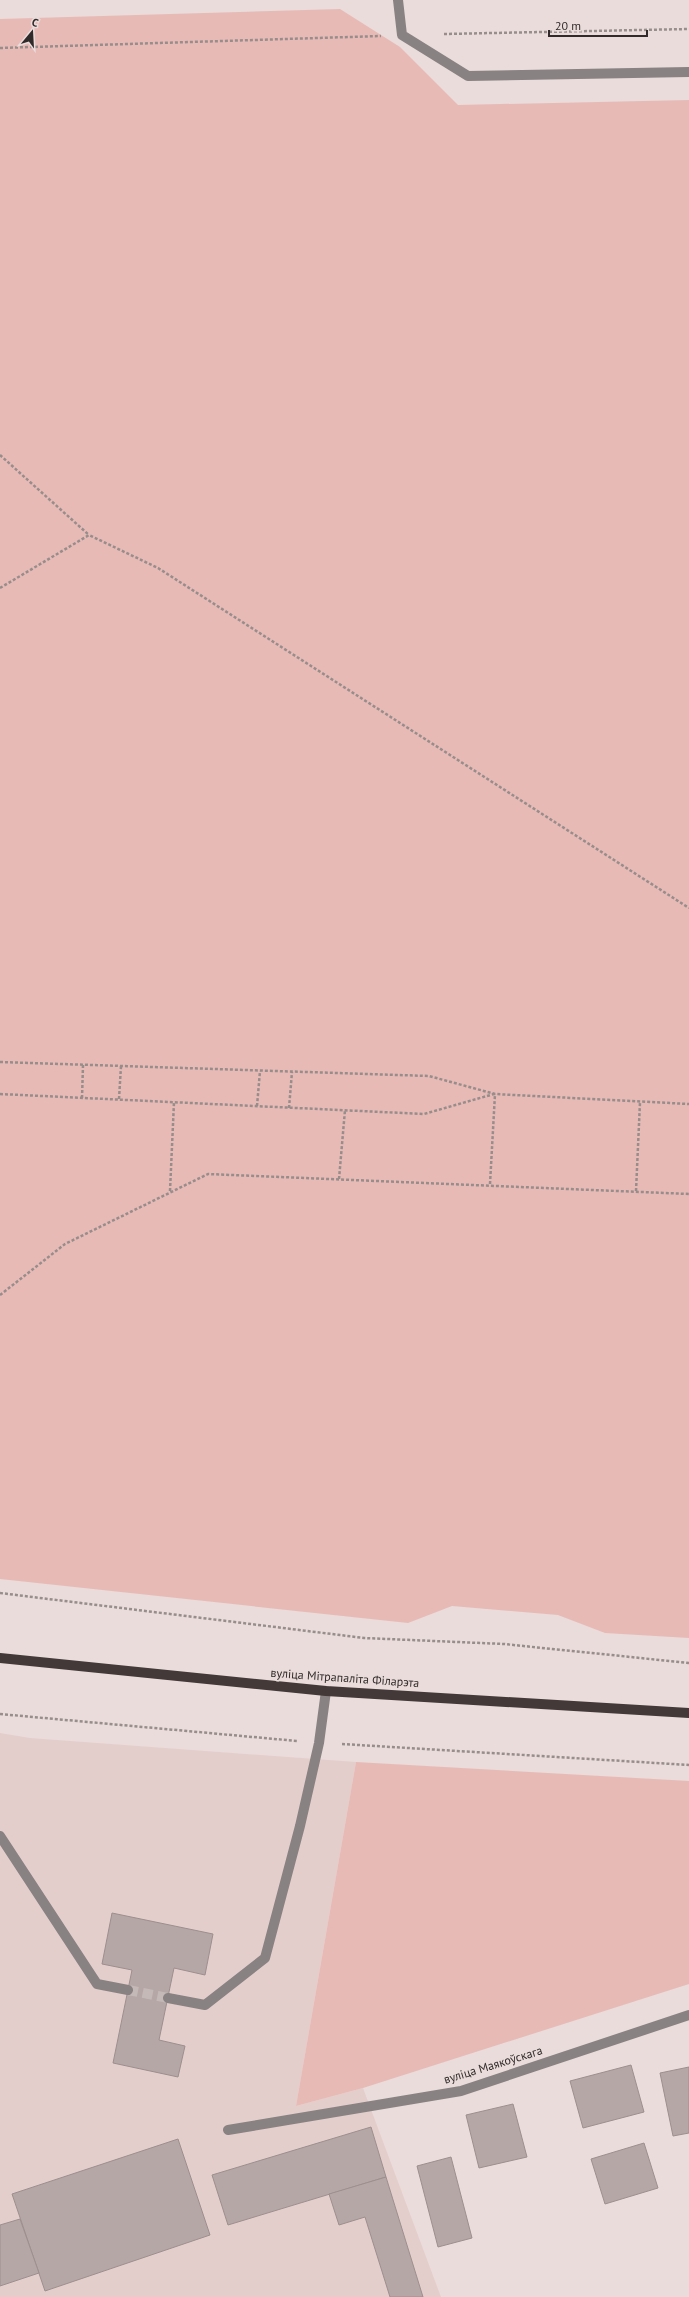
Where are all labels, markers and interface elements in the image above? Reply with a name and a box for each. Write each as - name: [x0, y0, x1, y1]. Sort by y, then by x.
- north arrow: [12, 12, 52, 52]
- scale bar: [549, 12, 647, 38]
- text: С: [30, 15, 40, 30]
- text: 20 m: [555, 18, 581, 33]
- street label: вуліца Мітрапаліта Філарэта: [270, 1665, 420, 1690]
- street label: вуліца Маякоўскага: [442, 2042, 544, 2087]

